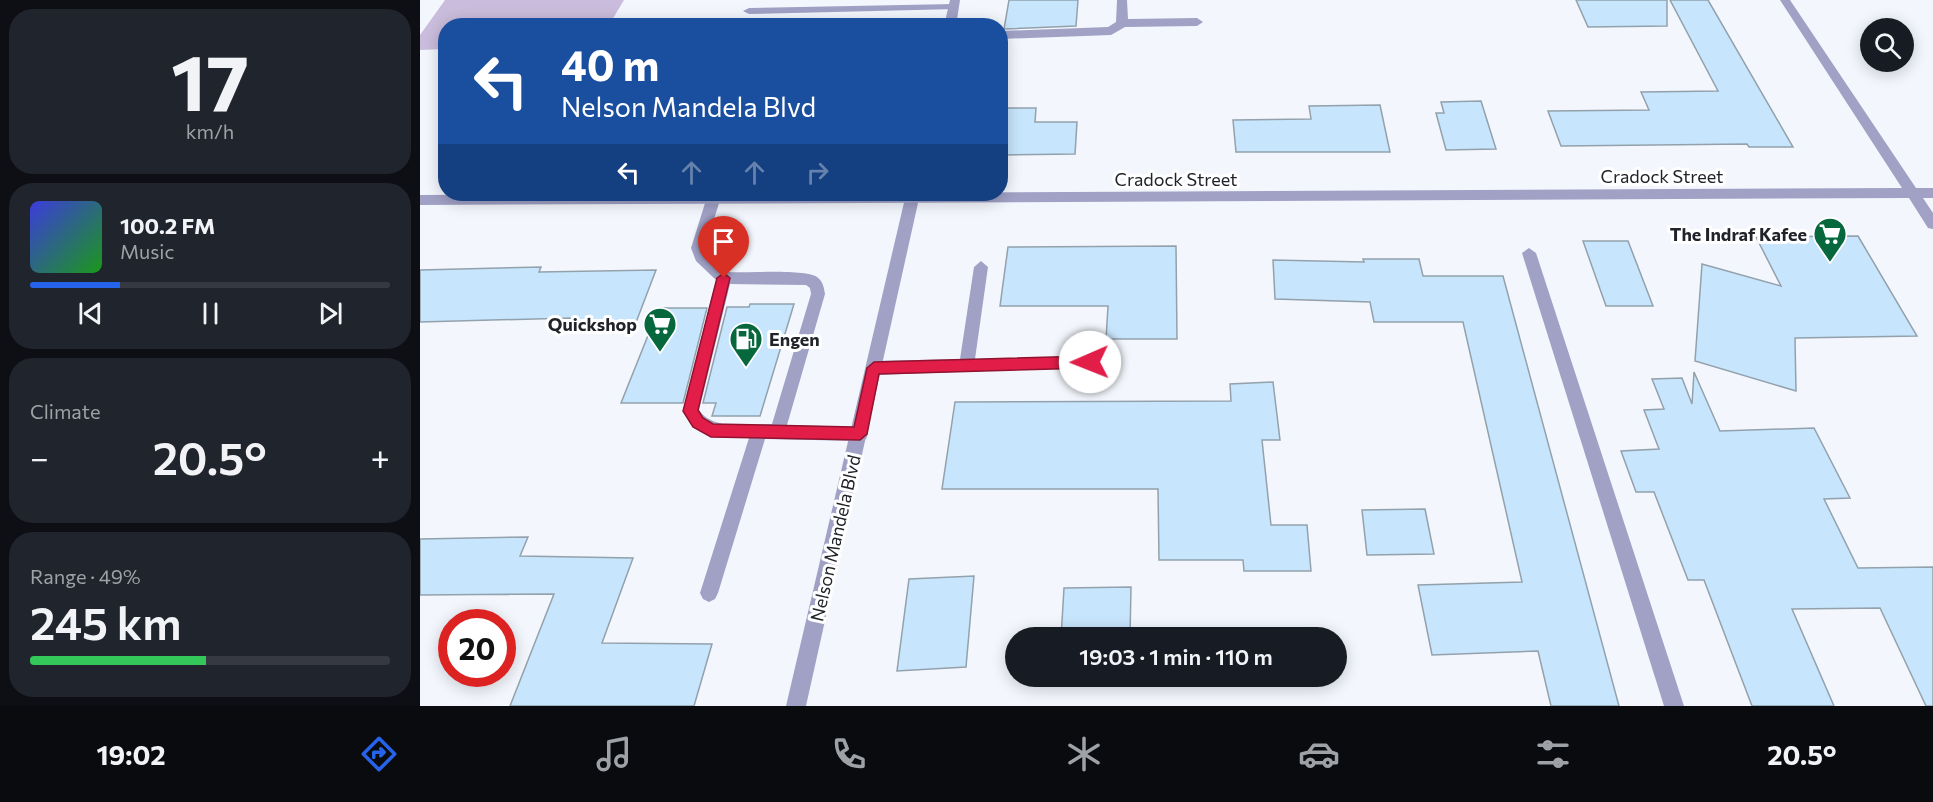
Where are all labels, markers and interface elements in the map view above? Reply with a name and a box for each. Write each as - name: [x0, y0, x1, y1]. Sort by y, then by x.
- map controls: [1860, 18, 1914, 72]
- button: search: [1860, 18, 1914, 72]
- text: 17: [171, 32, 249, 127]
- text: 40 m: [561, 38, 659, 90]
- icon: left: [462, 42, 540, 120]
- text: Nelson Mandela Blvd: [561, 90, 816, 123]
- text: km/h: [186, 119, 234, 143]
- icon: left: [612, 156, 645, 189]
- icon: ahead: [675, 156, 708, 189]
- icon: ahead: [738, 156, 771, 189]
- icon: right: [801, 156, 834, 189]
- street label: Cradock Street: [1601, 165, 1723, 187]
- street label: Cradock Street: [1115, 168, 1237, 190]
- text: 100.2 FM: [120, 212, 215, 239]
- pin: [698, 216, 749, 278]
- supermarket icon: The Indraf Kafee: [1812, 216, 1848, 263]
- place label: The Indraf Kafee: [1670, 223, 1807, 245]
- icon: arrive: [707, 225, 740, 258]
- text: Music: [120, 239, 174, 263]
- icon: previous: [74, 297, 107, 330]
- icon: pause: [194, 297, 227, 330]
- icon: next: [314, 297, 347, 330]
- supermarket icon: Quickshop: [642, 306, 678, 353]
- place label: Quickshop: [548, 313, 637, 335]
- fuel station icon: Engen: [728, 321, 764, 368]
- place label: Engen: [769, 328, 820, 350]
- position arrow: [1058, 330, 1122, 394]
- text: Climate: [30, 399, 100, 423]
- text: 20.5°: [153, 429, 267, 484]
- text: −: [30, 436, 49, 477]
- text: +: [371, 436, 390, 477]
- street label: Nelson Mandela Blvd: [805, 453, 865, 623]
- text: Range · 49%: [30, 564, 141, 588]
- text: 245 km: [30, 594, 181, 649]
- speed limit sign: 20: [438, 609, 516, 687]
- text: 19:03 · 1 min · 110 m: [1079, 643, 1273, 670]
- icon: directions: [358, 733, 400, 775]
- icon: music: [593, 733, 635, 775]
- icon: phone: [828, 733, 870, 775]
- icon: climate: [1063, 733, 1105, 775]
- icon: car: [1298, 733, 1340, 775]
- icon: filters: [1532, 733, 1574, 775]
- text: 19:02: [96, 738, 166, 771]
- text: 20.5°: [1767, 738, 1837, 771]

